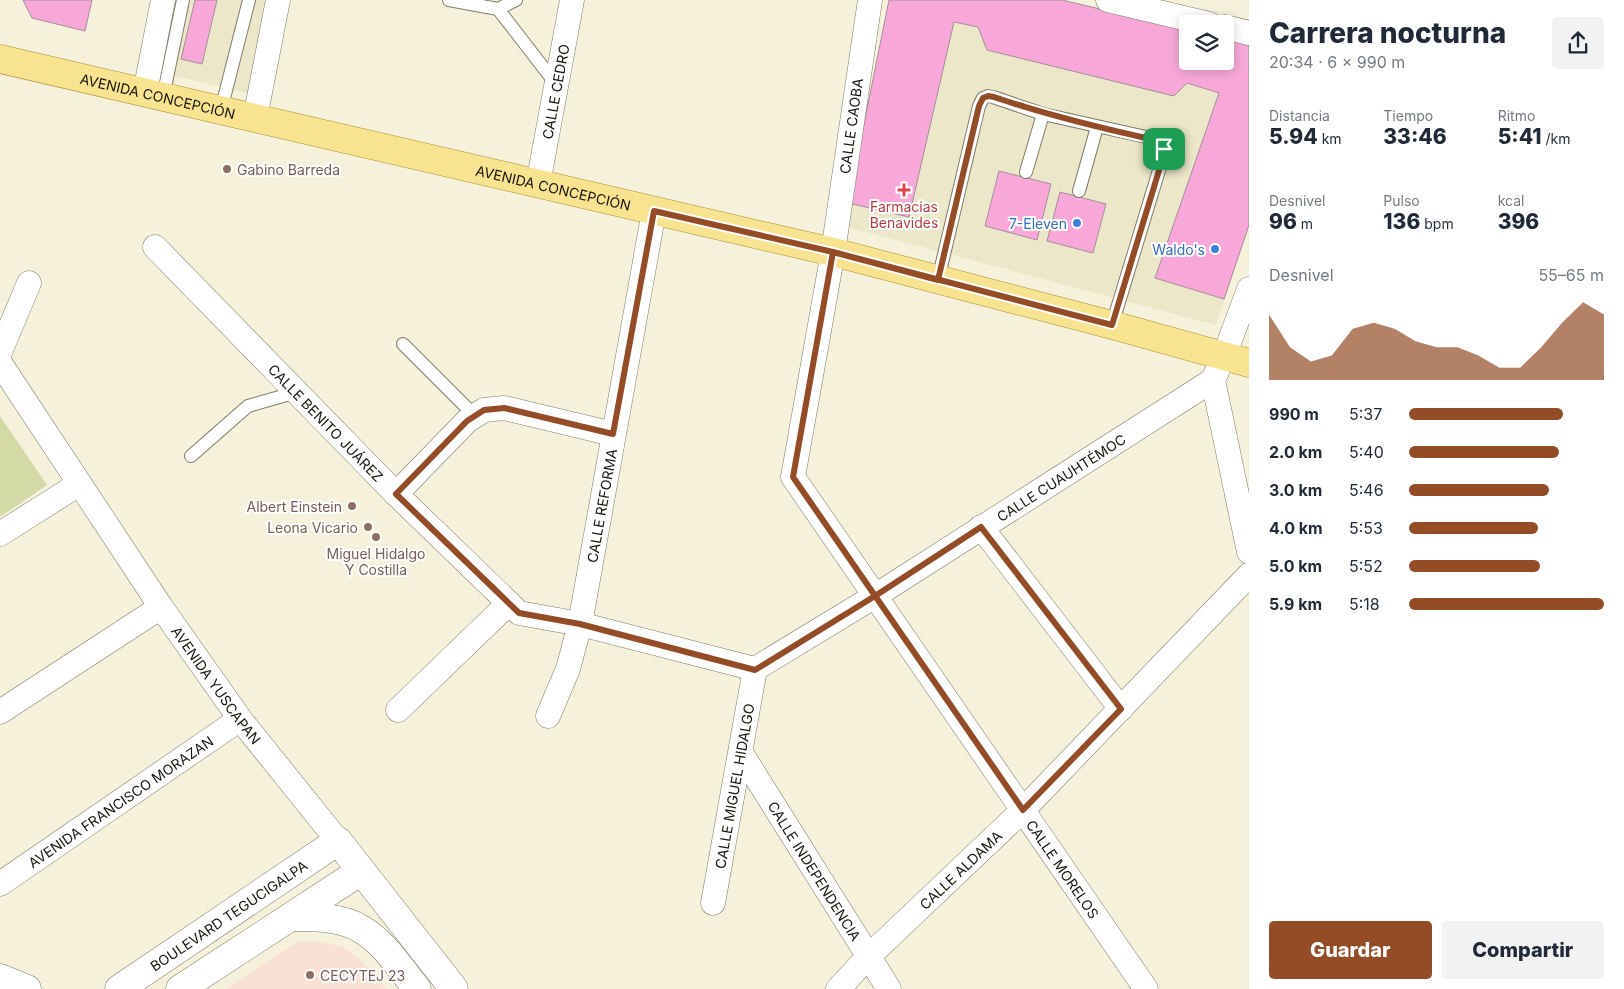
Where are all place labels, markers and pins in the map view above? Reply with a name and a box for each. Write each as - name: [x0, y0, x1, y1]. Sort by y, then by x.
- pin: [1143, 128, 1185, 170]
- place label: Gabino Barreda: [237, 161, 340, 178]
- marker: Gabino Barreda: [221, 163, 233, 175]
- marker: Farmacias Benavides: [898, 184, 910, 196]
- place label: Farmacias Benavides: [870, 198, 938, 231]
- place label: 7-Eleven: [1009, 215, 1067, 232]
- marker: 7-Eleven: [1071, 217, 1083, 229]
- place label: Waldo's: [1152, 241, 1205, 258]
- marker: Waldo's: [1209, 243, 1221, 255]
- place label: Albert Einstein: [246, 498, 342, 515]
- marker: Albert Einstein: [346, 500, 358, 512]
- place label: Leona Vicario: [267, 519, 358, 536]
- marker: Leona Vicario: [362, 521, 374, 533]
- marker: Miguel Hidalgo Y Costilla: [370, 531, 382, 543]
- place label: Miguel Hidalgo Y Costilla: [327, 545, 426, 578]
- place label: CECYTEJ 23: [320, 967, 405, 984]
- marker: CECYTEJ 23: [304, 969, 316, 981]

